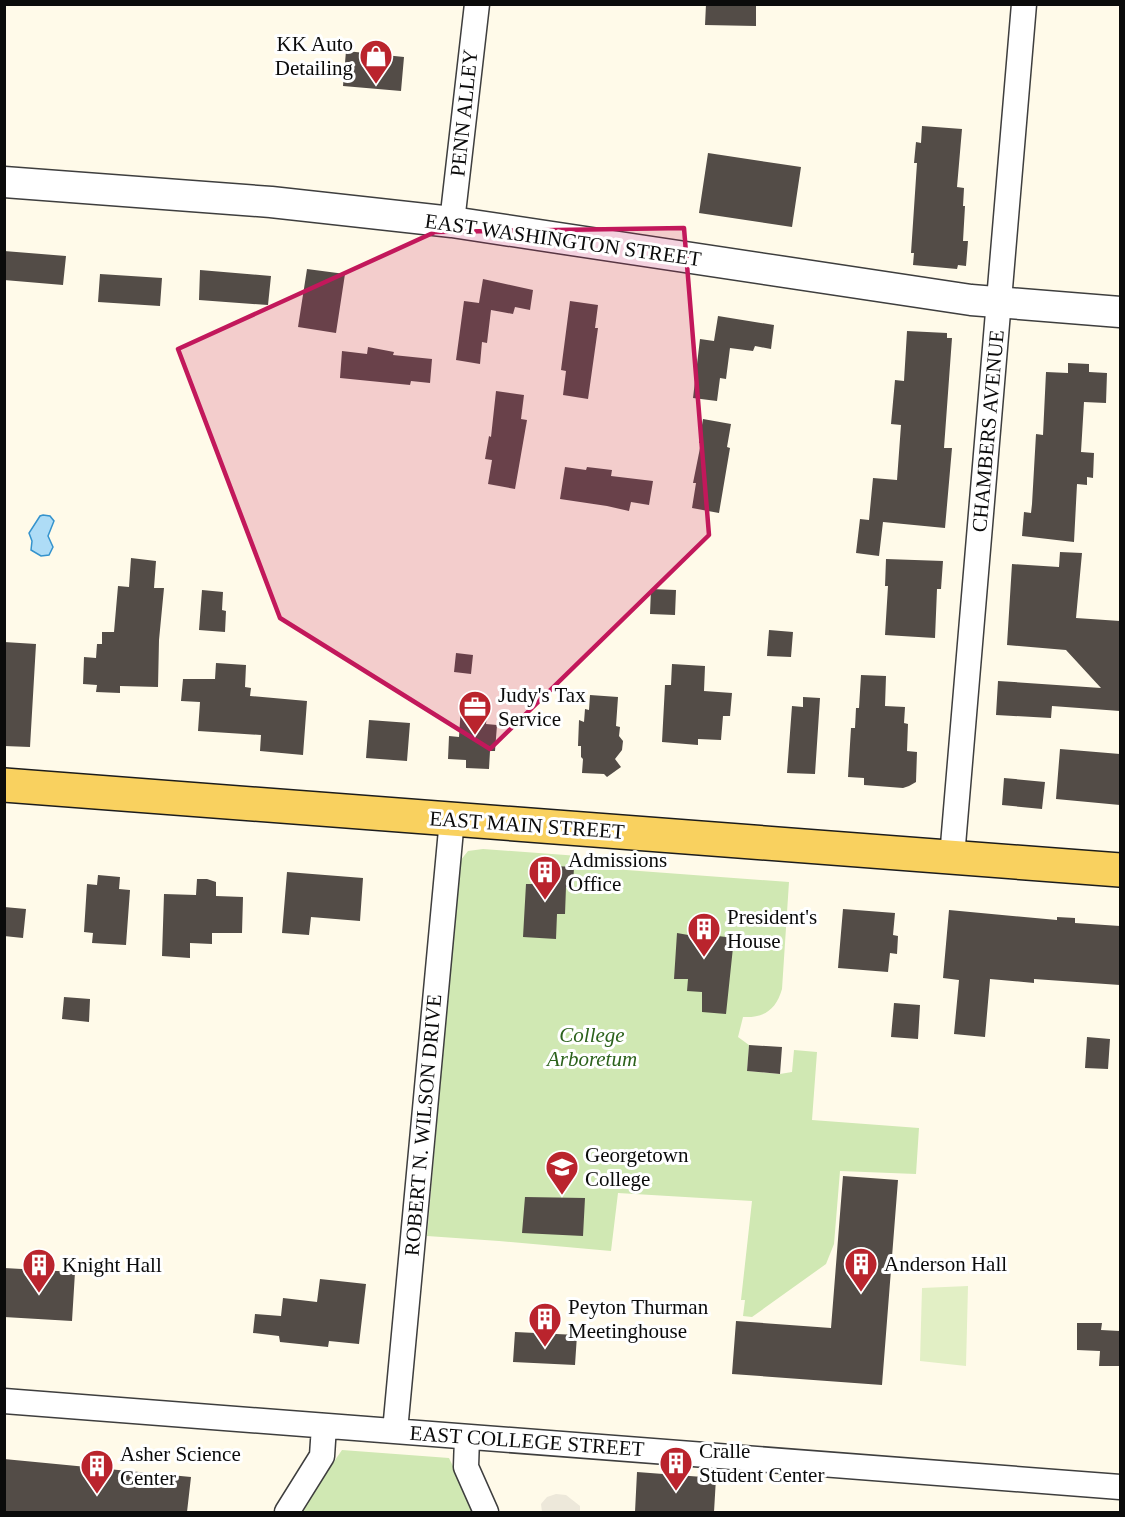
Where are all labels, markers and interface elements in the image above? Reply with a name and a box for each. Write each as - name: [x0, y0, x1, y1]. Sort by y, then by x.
- place label: KK Auto Detailing: [275, 32, 353, 80]
- shop icon: KK Auto Detailing: [358, 38, 394, 85]
- street label: PENN ALLEY: [445, 48, 483, 178]
- street label: EAST WASHINGTON STREET: [423, 209, 703, 271]
- street label: CHAMBERS AVENUE: [967, 329, 1009, 533]
- place label: Judy's Tax Service: [498, 683, 586, 731]
- office icon: Judy's Tax Service: [457, 689, 493, 736]
- street label: EAST MAIN STREET: [429, 806, 626, 844]
- place label: Admissions Office: [568, 848, 667, 896]
- building icon: Admissions Office: [527, 854, 563, 901]
- place label: President's House: [727, 905, 817, 953]
- building icon: President's House: [686, 911, 722, 958]
- street label: ROBERT N. WILSON DRIVE: [400, 993, 446, 1257]
- park label: College Arboretum: [545, 1023, 637, 1071]
- place label: Georgetown College: [585, 1143, 689, 1191]
- school or university icon: Georgetown College: [544, 1149, 580, 1196]
- building icon: Anderson Hall: [843, 1246, 879, 1293]
- building icon: Knight Hall: [21, 1247, 57, 1294]
- place label: Anderson Hall: [884, 1252, 1007, 1276]
- place label: Knight Hall: [62, 1253, 162, 1277]
- place label: Peyton Thurman Meetinghouse: [568, 1295, 709, 1343]
- building icon: Peyton Thurman Meetinghouse: [527, 1301, 563, 1348]
- street label: EAST COLLEGE STREET: [409, 1421, 645, 1461]
- place label: Cralle Student Center: [699, 1439, 824, 1487]
- place label: Asher Science Center: [120, 1442, 241, 1490]
- building icon: Cralle Student Center: [658, 1445, 694, 1492]
- building icon: Asher Science Center: [79, 1448, 115, 1495]

